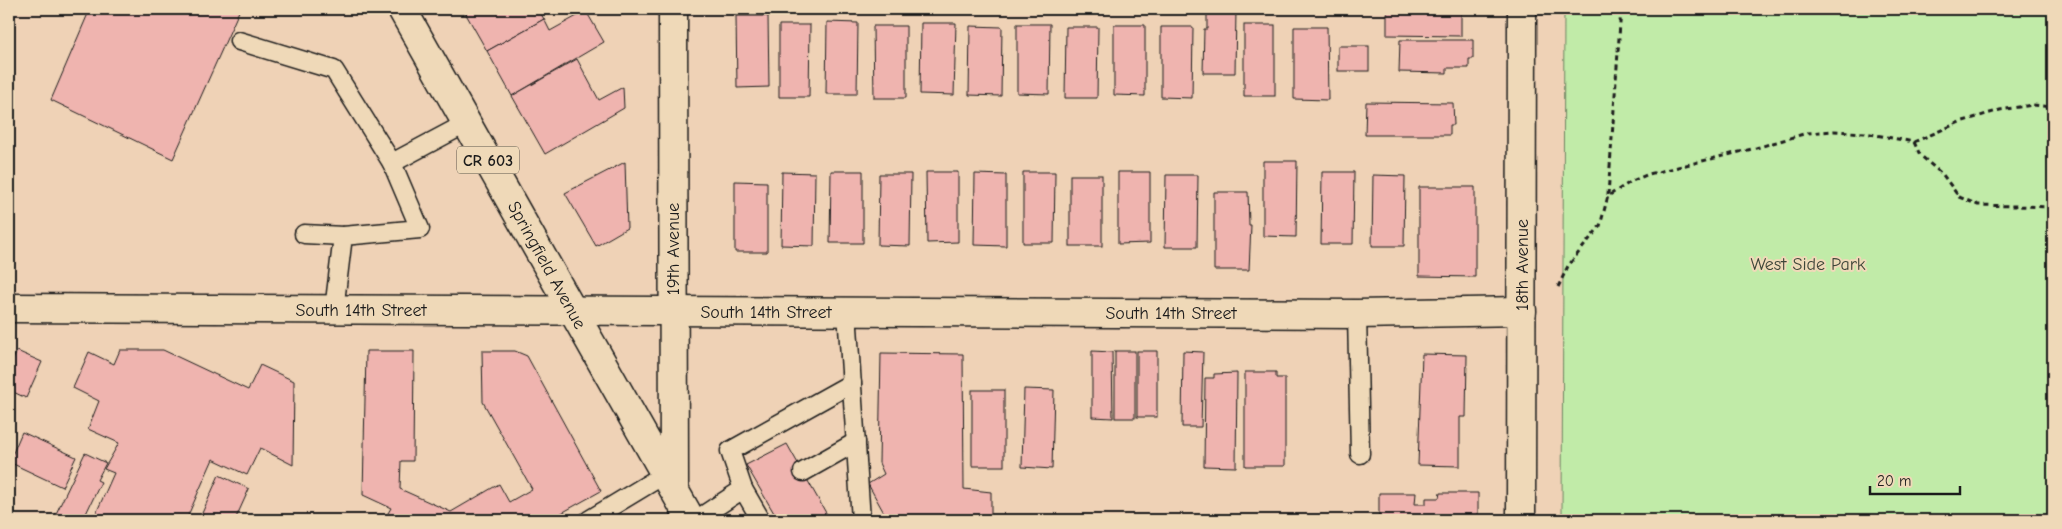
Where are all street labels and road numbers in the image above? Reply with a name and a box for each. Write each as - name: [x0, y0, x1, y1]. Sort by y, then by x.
- road number: CR 603: [457, 146, 519, 174]
- street label: Springfield Avenue: [503, 198, 590, 333]
- street label: 19th Avenue: [663, 203, 684, 295]
- street label: 18th Avenue: [1512, 219, 1533, 311]
- street label: South 14th Street: [295, 300, 427, 321]
- street label: South 14th Street: [700, 302, 832, 323]
- street label: South 14th Street: [1105, 303, 1237, 324]

